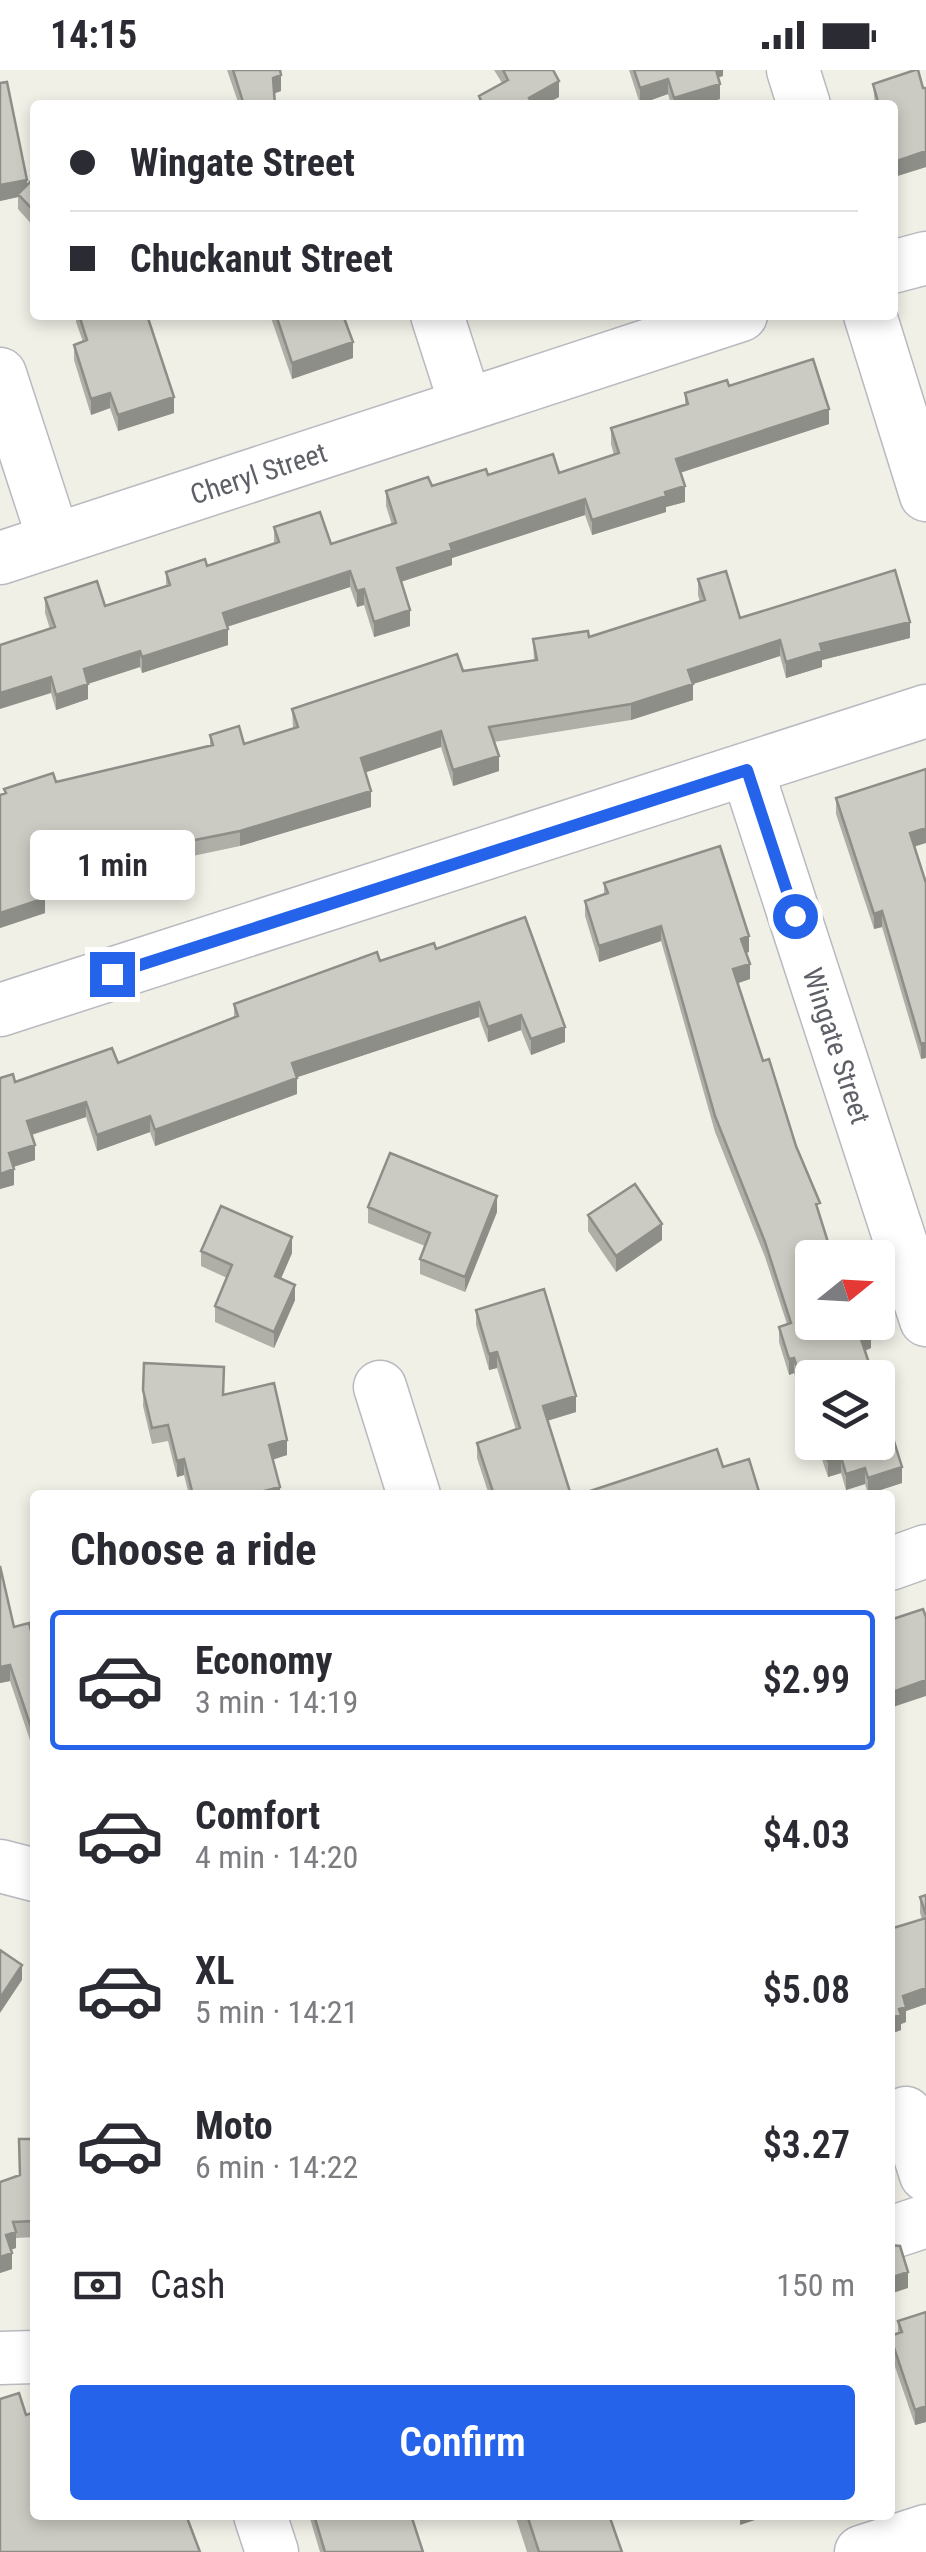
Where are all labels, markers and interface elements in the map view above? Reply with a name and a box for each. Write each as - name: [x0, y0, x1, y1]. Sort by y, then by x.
- text: 14:15: [50, 13, 137, 57]
- text: Wingate Street: [130, 141, 355, 185]
- text: Chuckanut Street: [130, 237, 393, 281]
- street label: Cheryl Street: [186, 436, 331, 511]
- callout: 1 min: [29, 829, 194, 899]
- text: 1 min: [77, 846, 148, 884]
- route start: [773, 894, 818, 939]
- route end: [90, 952, 135, 997]
- street label: Wingate Street: [796, 964, 877, 1128]
- north arrow: [795, 1240, 895, 1340]
- map controls: [795, 1240, 895, 1460]
- button: layers: [795, 1360, 895, 1460]
- text: Choose a ride: [70, 1523, 317, 1576]
- icon: car: [75, 1635, 165, 1725]
- text: Economy: [195, 1639, 332, 1683]
- text: $2.99: [763, 1658, 850, 1702]
- text: 3 min · 14:19: [195, 1683, 358, 1721]
- icon: car: [75, 1790, 165, 1880]
- text: Comfort: [195, 1794, 320, 1838]
- text: $4.03: [763, 1813, 850, 1857]
- text: 4 min · 14:20: [195, 1838, 358, 1876]
- icon: car: [75, 1945, 165, 2035]
- text: XL: [195, 1949, 234, 1993]
- text: $5.08: [763, 1968, 850, 2012]
- text: 5 min · 14:21: [195, 1993, 358, 2031]
- icon: car: [75, 2100, 165, 2190]
- text: Moto: [195, 2104, 273, 2148]
- text: $3.27: [763, 2123, 850, 2167]
- text: 6 min · 14:22: [195, 2148, 358, 2186]
- icon: cash: [70, 2258, 125, 2313]
- text: Cash: [150, 2263, 225, 2307]
- text: 150 m: [776, 2266, 855, 2304]
- button: Confirm: [70, 2385, 855, 2500]

